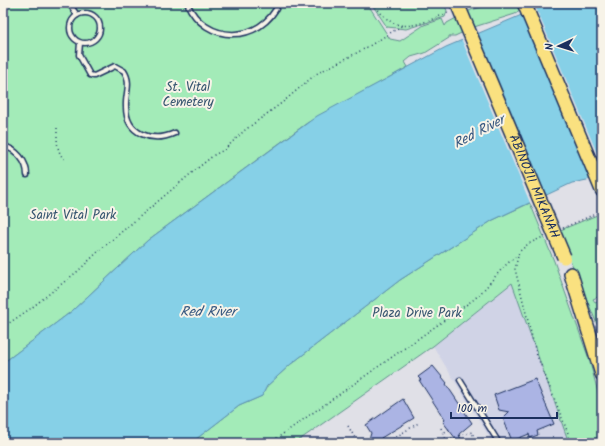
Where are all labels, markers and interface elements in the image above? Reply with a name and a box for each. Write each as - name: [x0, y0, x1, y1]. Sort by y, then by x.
- north arrow: [539, 26, 579, 66]
- text: N: [541, 42, 559, 51]
- park label: St. Vital Cemetery: [162, 77, 214, 113]
- water label: Red River: [449, 108, 512, 155]
- street label: ABINOJII MIKANAH: [503, 131, 566, 242]
- park label: Saint Vital Park: [30, 205, 117, 226]
- water label: Red River: [180, 301, 239, 323]
- park label: Plaza Drive Park: [372, 303, 463, 324]
- scale bar: [451, 394, 557, 420]
- text: 100 m: [457, 399, 488, 418]

